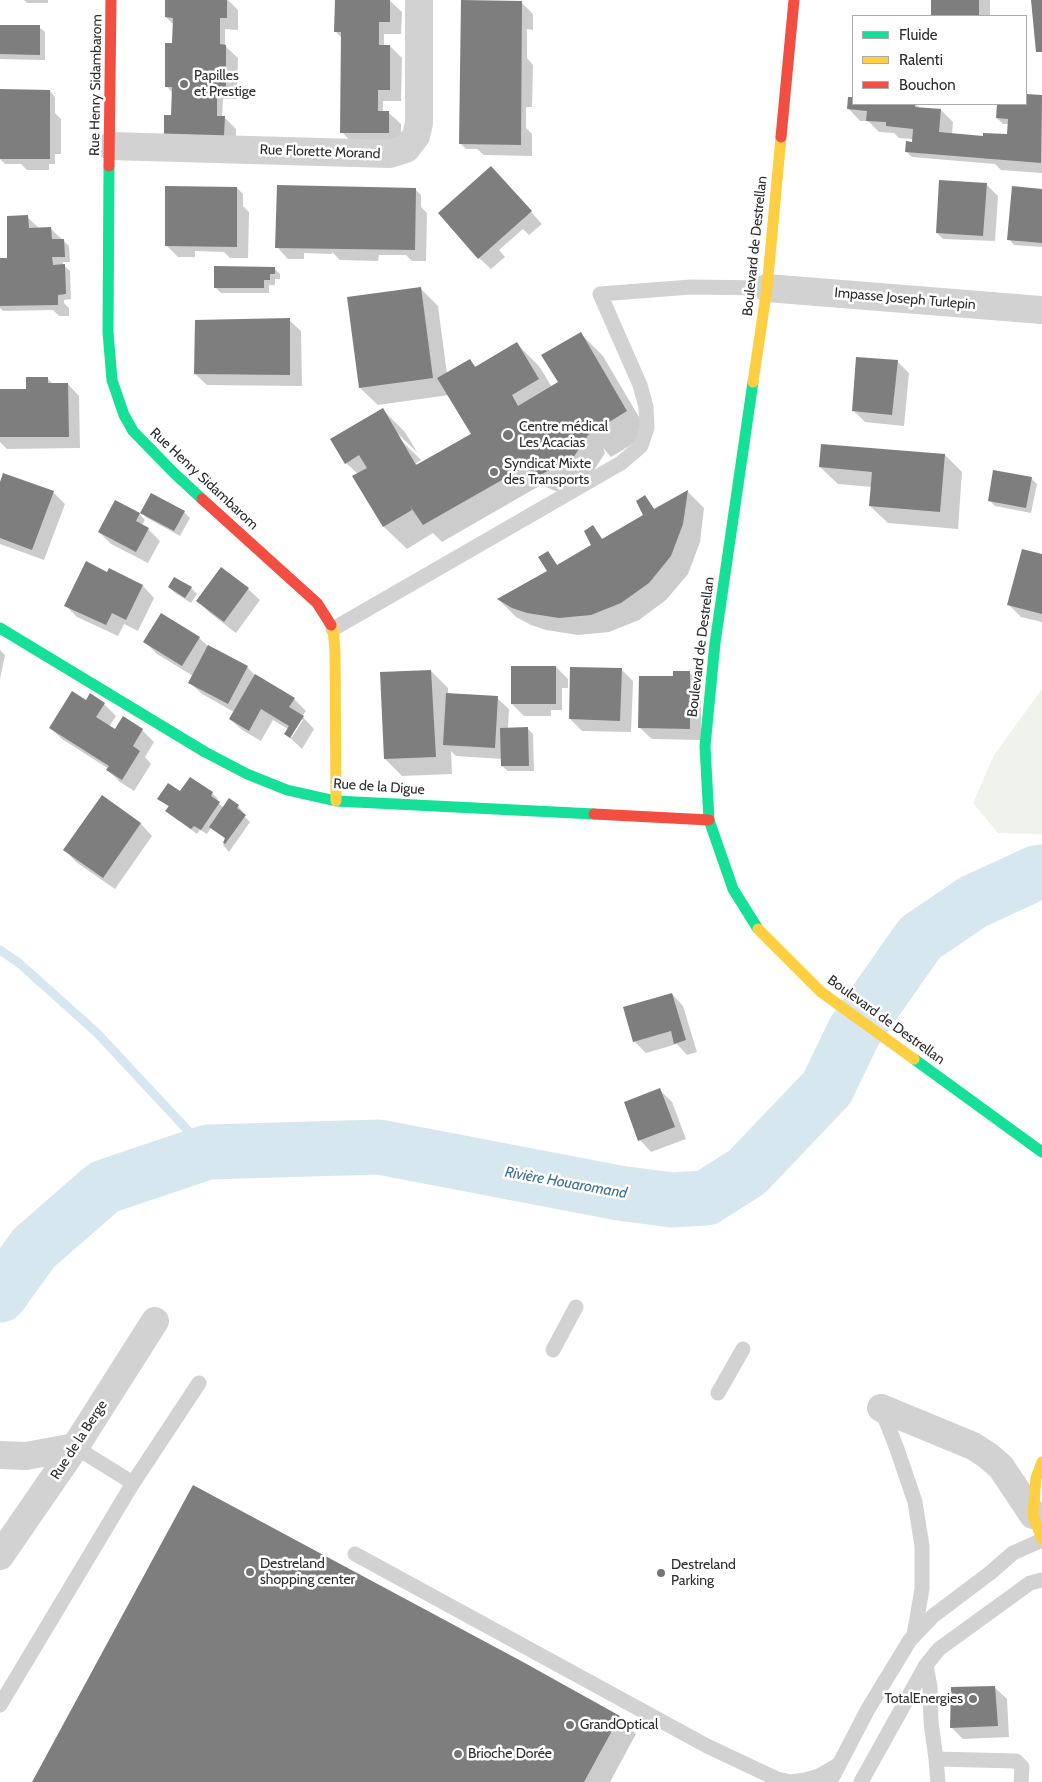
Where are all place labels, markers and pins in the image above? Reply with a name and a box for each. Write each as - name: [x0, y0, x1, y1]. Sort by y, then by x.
- place label: Papilles et Prestige: [194, 68, 256, 100]
- marker: Papilles et Prestige: [178, 78, 190, 90]
- place label: Centre médical Les Acacias: [519, 419, 608, 452]
- marker: Centre médical Les Acacias: [501, 428, 515, 442]
- place label: Syndicat Mixte des Transports: [504, 456, 591, 488]
- marker: Syndicat Mixte des Transports: [488, 466, 500, 478]
- place label: Destreland shopping center: [260, 1556, 355, 1588]
- place label: Destreland Parking: [671, 1557, 736, 1590]
- marker: Destreland shopping center: [244, 1566, 256, 1578]
- marker: Destreland Parking: [655, 1567, 667, 1579]
- place label: TotalEnergies: [884, 1691, 963, 1707]
- marker: TotalEnergies: [967, 1693, 979, 1705]
- place label: GrandOptical: [580, 1717, 658, 1733]
- marker: GrandOptical: [564, 1719, 576, 1731]
- place label: Brioche Dorée: [468, 1746, 552, 1762]
- marker: Brioche Dorée: [452, 1748, 464, 1760]

